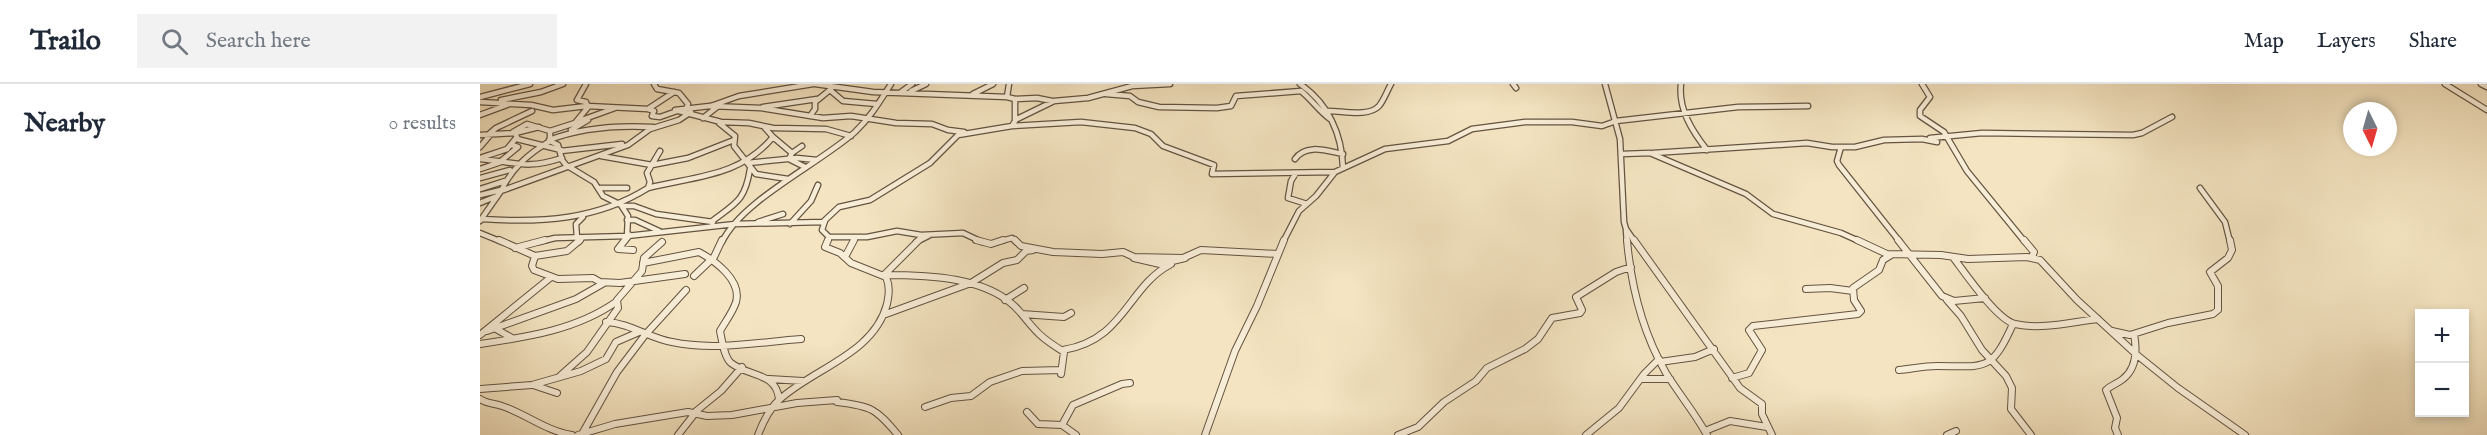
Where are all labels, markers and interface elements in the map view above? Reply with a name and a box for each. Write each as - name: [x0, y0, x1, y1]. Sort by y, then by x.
- search box: [137, 14, 557, 68]
- text: Trailo: [30, 24, 101, 59]
- icon: search: [158, 25, 191, 58]
- text: Search here: [206, 27, 311, 55]
- text: Map: [2244, 28, 2284, 55]
- text: Layers: [2317, 28, 2376, 55]
- text: Share: [2409, 28, 2457, 55]
- north arrow: [2343, 102, 2397, 156]
- text: Nearby: [24, 107, 105, 140]
- text: 0 results: [389, 111, 456, 136]
- map controls: [2415, 309, 2469, 417]
- button: +: [2415, 309, 2469, 363]
- button: −: [2415, 363, 2469, 417]

